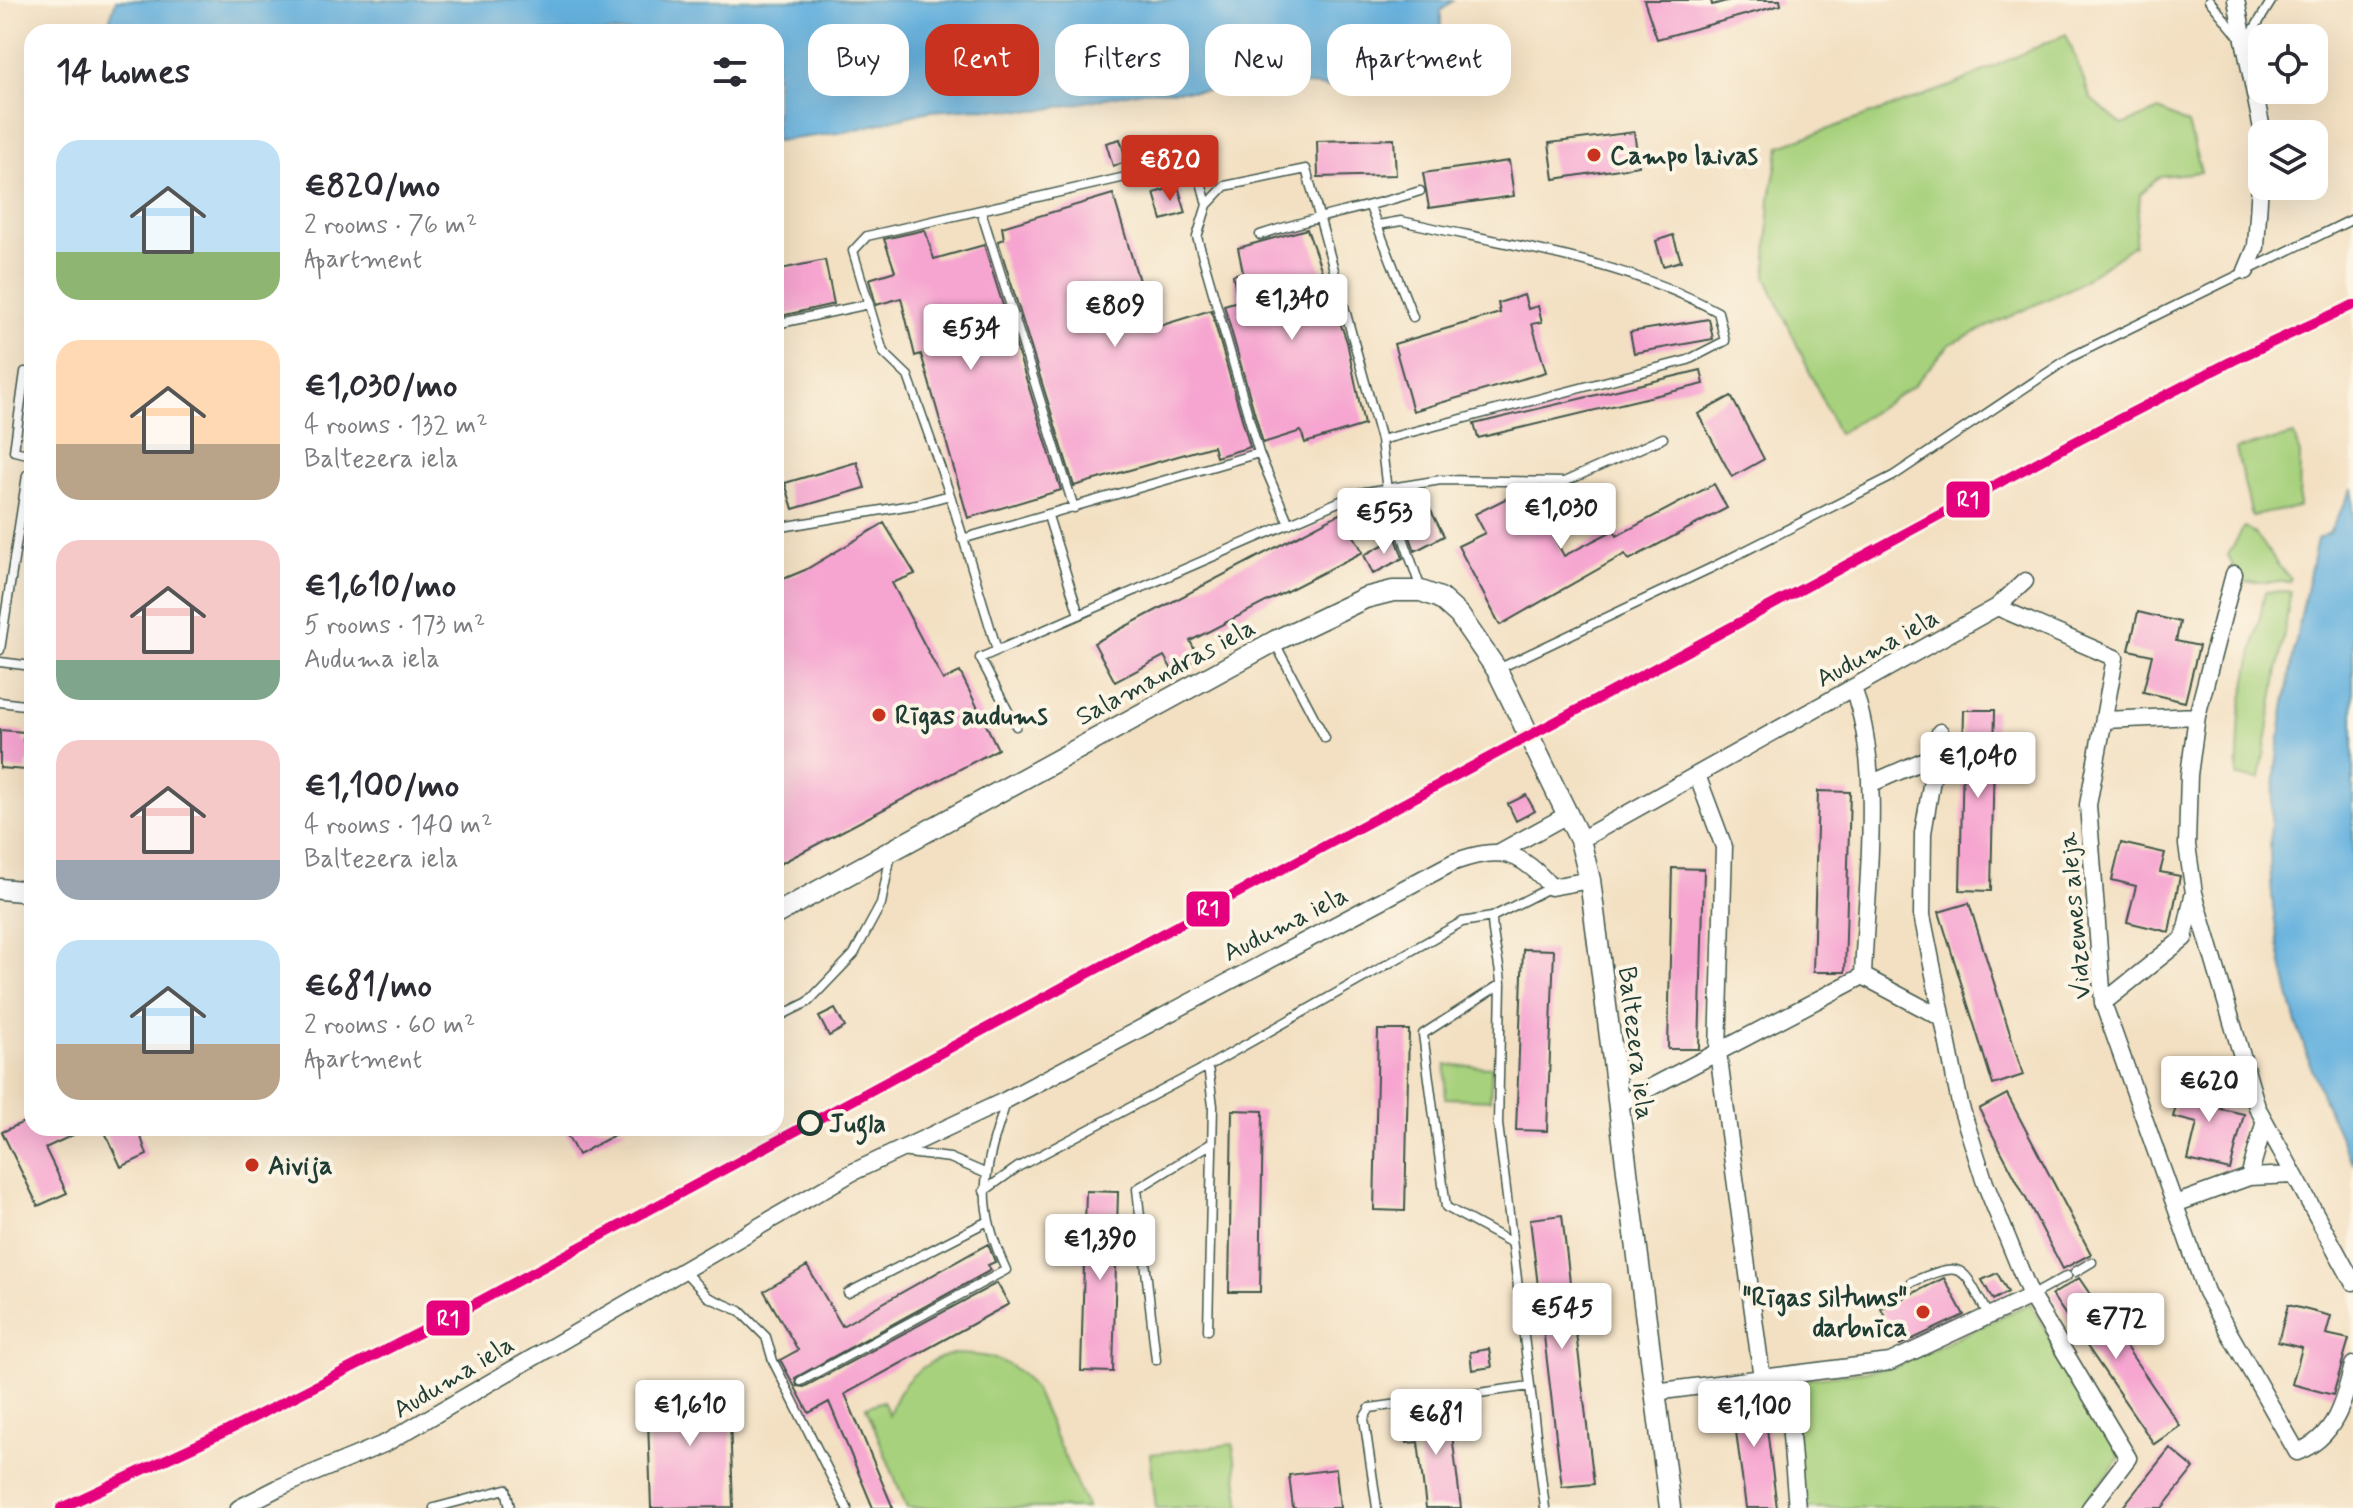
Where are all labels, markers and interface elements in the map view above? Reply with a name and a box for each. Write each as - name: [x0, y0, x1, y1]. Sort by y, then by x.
- chip: Buy: [808, 24, 909, 96]
- chip: Rent: [925, 24, 1039, 96]
- chip: Filters: [1055, 24, 1189, 96]
- chip: New: [1205, 24, 1311, 96]
- chip: Apartment: [1327, 24, 1511, 96]
- map controls: [2248, 24, 2328, 200]
- button: locate: [2248, 24, 2328, 104]
- text: 14 homes: [56, 50, 190, 95]
- icon: filters: [708, 50, 752, 94]
- button: layers: [2248, 120, 2328, 200]
- pin: €820: [1123, 135, 1217, 203]
- place label: Campo laivas: [1610, 140, 1758, 174]
- text: €820: [1139, 144, 1201, 178]
- marker: Campo laivas: [1585, 146, 1603, 164]
- text: €820/mo: [304, 164, 440, 209]
- icon: home: [120, 172, 216, 268]
- text: 2 rooms · 76 m²: [304, 209, 477, 243]
- text: Apartment: [304, 243, 422, 277]
- pin: €1,340: [1227, 274, 1357, 342]
- pin: €809: [1068, 281, 1162, 349]
- text: €1,340: [1254, 283, 1330, 317]
- text: €809: [1085, 290, 1145, 324]
- pin: €534: [924, 304, 1018, 372]
- text: €534: [942, 313, 1001, 347]
- text: €1,030/mo: [304, 364, 458, 409]
- icon: home: [120, 372, 216, 468]
- text: 4 rooms · 132 m²: [304, 409, 488, 443]
- text: Baltezera iela: [304, 443, 459, 477]
- line badge: R1: [1945, 480, 1991, 519]
- pin: €1,030: [1496, 483, 1626, 551]
- text: R1: [1957, 487, 1979, 515]
- pin: €553: [1337, 488, 1431, 556]
- text: €1,030: [1524, 492, 1598, 526]
- text: €553: [1355, 497, 1413, 531]
- text: €1,610/mo: [304, 564, 456, 609]
- icon: home: [120, 572, 216, 668]
- street label: Auduma iela: [1810, 601, 1946, 697]
- text: 5 rooms · 173 m²: [304, 609, 485, 643]
- street label: Salamandras iela: [1070, 611, 1262, 734]
- text: Auduma iela: [304, 643, 440, 677]
- place label: Rīgas audums: [895, 700, 1048, 735]
- marker: Rīgas audums: [870, 706, 888, 724]
- pin: €1,040: [1913, 732, 2043, 800]
- text: €1,040: [1938, 741, 2018, 775]
- text: €1,100/mo: [304, 764, 459, 809]
- icon: home: [120, 772, 216, 868]
- text: 4 rooms · 140 m²: [304, 809, 493, 843]
- street label: Vidzemes aleja: [2052, 830, 2100, 1001]
- text: Baltezera iela: [304, 843, 459, 877]
- street label: Auduma iela: [1218, 879, 1354, 971]
- line badge: R1: [1185, 890, 1231, 928]
- text: R1: [1197, 896, 1219, 924]
- text: €681/mo: [304, 964, 432, 1009]
- street label: Baltezera iela: [1609, 964, 1661, 1122]
- icon: home: [120, 972, 216, 1068]
- text: 2 rooms · 60 m²: [304, 1009, 475, 1043]
- text: Apartment: [304, 1043, 422, 1077]
- pin: €620: [2162, 1056, 2256, 1124]
- text: €620: [2179, 1065, 2239, 1099]
- place label: Jugla: [829, 1108, 886, 1145]
- marker: Jugla: [798, 1111, 822, 1135]
- place label: Aivija: [268, 1150, 333, 1184]
- marker: Aivija: [243, 1156, 261, 1174]
- pin: €1,390: [1035, 1214, 1165, 1282]
- text: €1,390: [1063, 1223, 1137, 1257]
- place label: "Rīgas siltums" darbnīca: [1743, 1282, 1907, 1346]
- pin: €545: [1515, 1283, 1609, 1351]
- text: €545: [1531, 1292, 1593, 1326]
- pin: €772: [2069, 1293, 2163, 1361]
- line badge: R1: [425, 1299, 471, 1337]
- text: €772: [2085, 1302, 2147, 1336]
- marker: "Rīgas siltums" darbnīca: [1914, 1303, 1932, 1321]
- text: R1: [437, 1306, 459, 1334]
- street label: Auduma iela: [387, 1328, 521, 1427]
- pin: €1,610: [625, 1380, 755, 1448]
- pin: €1,100: [1689, 1381, 1819, 1449]
- text: €1,610: [653, 1389, 727, 1423]
- pin: €681: [1389, 1389, 1483, 1457]
- text: €1,100: [1716, 1390, 1792, 1424]
- text: €681: [1409, 1398, 1463, 1432]

